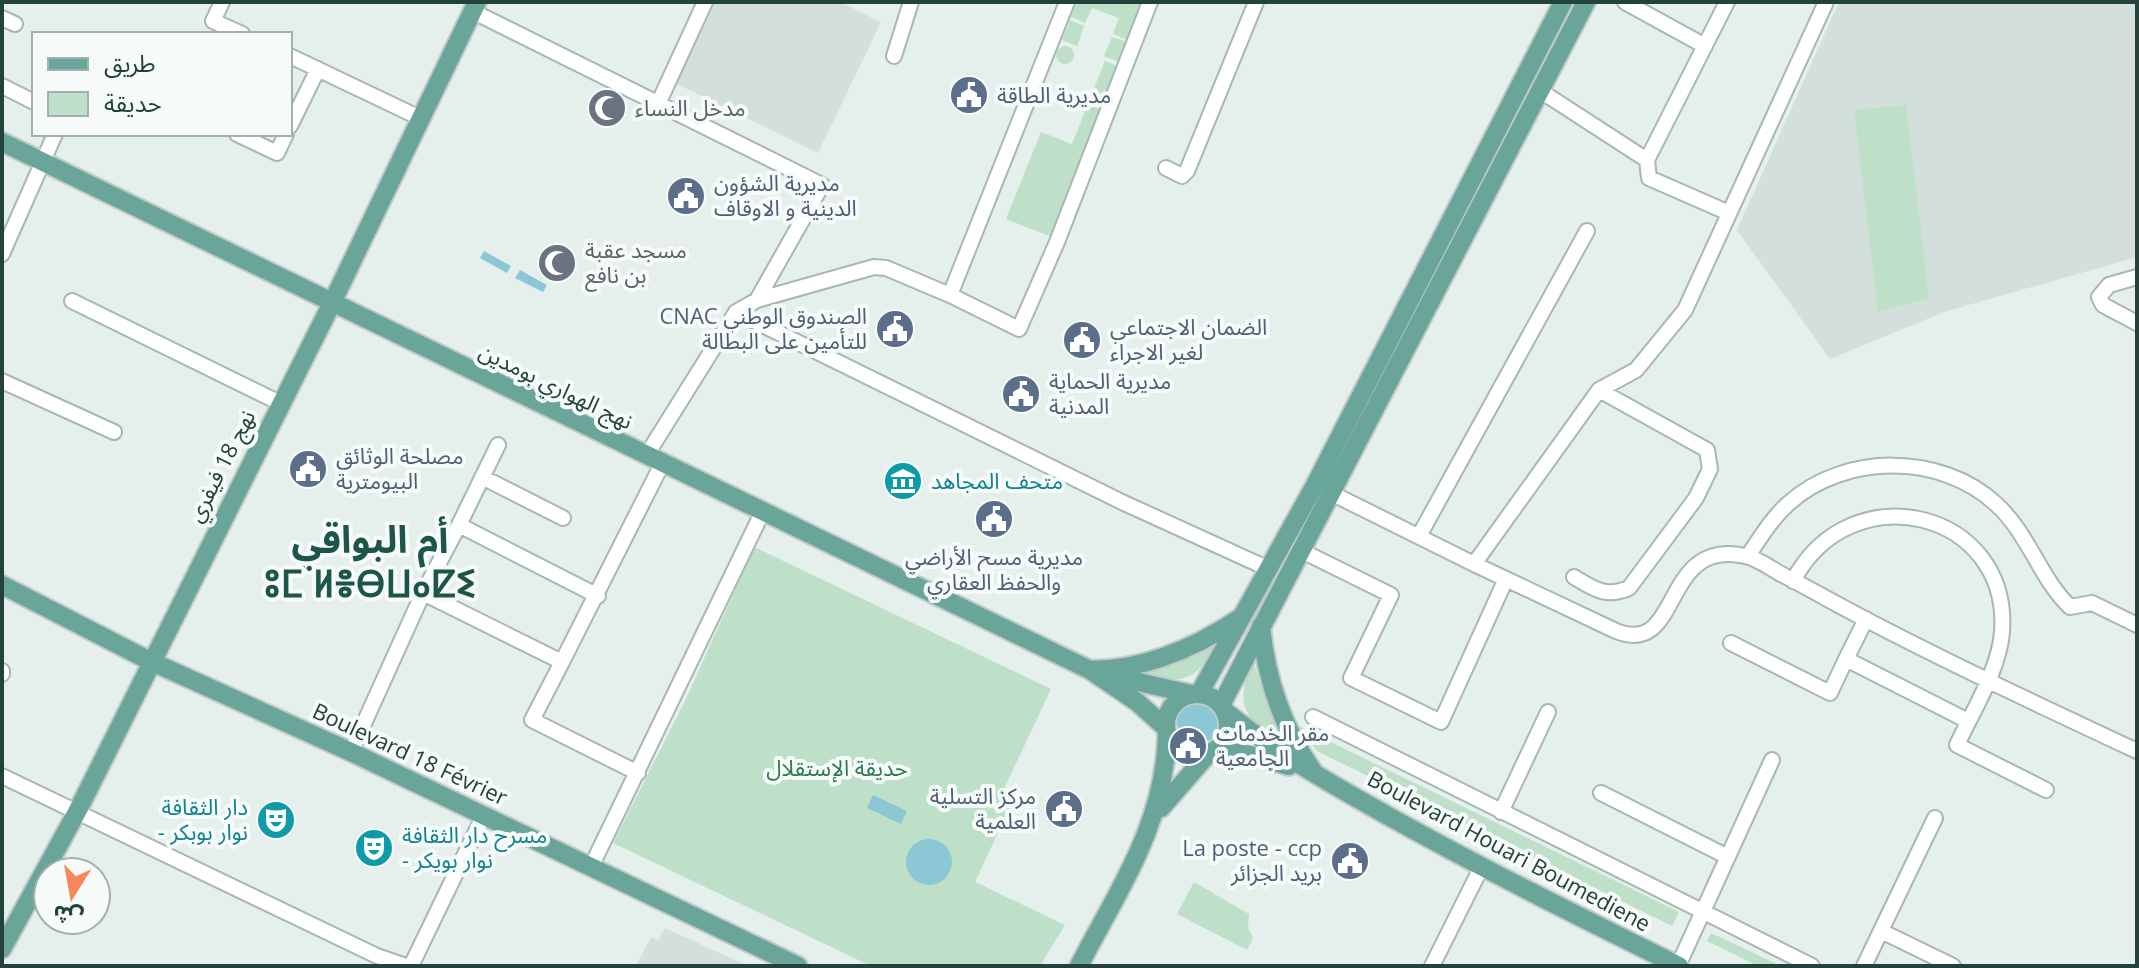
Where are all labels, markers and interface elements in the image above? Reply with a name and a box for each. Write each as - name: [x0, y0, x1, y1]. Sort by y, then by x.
- legend: [32, 32, 292, 136]
- text: طريق: [104, 46, 156, 79]
- public building icon: مديرية الطاقة: [948, 74, 990, 116]
- place label: مديرية الطاقة: [997, 79, 1111, 109]
- text: حديقة: [104, 86, 162, 119]
- mosque icon: مدخل النساء: [586, 87, 628, 129]
- place label: مدخل النساء: [635, 92, 746, 122]
- place label: مديرية الشؤون الدينية و الاوقاف: [714, 167, 857, 222]
- public building icon: مديرية الشؤون الدينية و الاوقاف: [665, 175, 707, 217]
- place label: مسجد عقبة بن نافع: [585, 234, 687, 292]
- mosque icon: مسجد عقبة بن نافع: [536, 242, 578, 284]
- place label: CNAC الصندوق الوطني للتأمين على البطالة: [659, 300, 867, 355]
- public building icon: CNAC الصندوق الوطني للتأمين على البطالة: [874, 308, 916, 350]
- place label: الضمان الاجتماعي لغير الاجراء: [1110, 311, 1267, 366]
- public building icon: الضمان الاجتماعي لغير الاجراء: [1061, 319, 1103, 361]
- street label: نهج الهواري بومدين: [473, 335, 638, 438]
- place label: مديرية الحماية المدنية: [1049, 365, 1171, 420]
- public building icon: مديرية الحماية المدنية: [1000, 373, 1042, 415]
- street label: نهج 18 فيفري: [179, 404, 264, 528]
- place label: مصلحة الوثائق البيومترية: [336, 440, 463, 495]
- public building icon: مصلحة الوثائق البيومترية: [287, 448, 329, 490]
- museum icon: متحف المجاهد: [882, 460, 924, 502]
- place label: متحف المجاهد: [931, 465, 1063, 495]
- public building icon: مديرية مسح الأراضي والحفظ العقاري: [973, 498, 1015, 540]
- district label: أم البواقي ⵓⵎ ⵍⴻⴱⵡⴰⵇⵉ: [264, 512, 476, 608]
- place label: مديرية مسح الأراضي والحفظ العقاري: [905, 541, 1083, 599]
- street label: Boulevard 18 Février: [308, 695, 513, 811]
- place label: مقر الخدمات الجامعية: [1216, 717, 1329, 772]
- public building icon: مقر الخدمات الجامعية: [1167, 725, 1209, 767]
- park label: حديقة الإستقلال: [766, 752, 908, 783]
- street label: Boulevard Houari Boumediene: [1363, 763, 1656, 938]
- place label: مركز التسلية العلمية: [930, 780, 1036, 835]
- public building icon: مركز التسلية العلمية: [1043, 788, 1085, 830]
- place label: دار الثقافة - نوار بوبكر: [158, 791, 248, 846]
- theatre icon: دار الثقافة - نوار بوبكر: [255, 799, 297, 841]
- place label: مسرح دار الثقافة - نوار بويكر: [402, 819, 547, 874]
- theatre icon: مسرح دار الثقافة - نوار بويكر: [353, 827, 395, 869]
- place label: La poste - ccp بريد الجزائر: [1182, 832, 1322, 887]
- public building icon: La poste - ccp بريد الجزائر: [1329, 840, 1371, 882]
- north arrow: [32, 856, 112, 936]
- text: ش: [50, 899, 86, 934]

